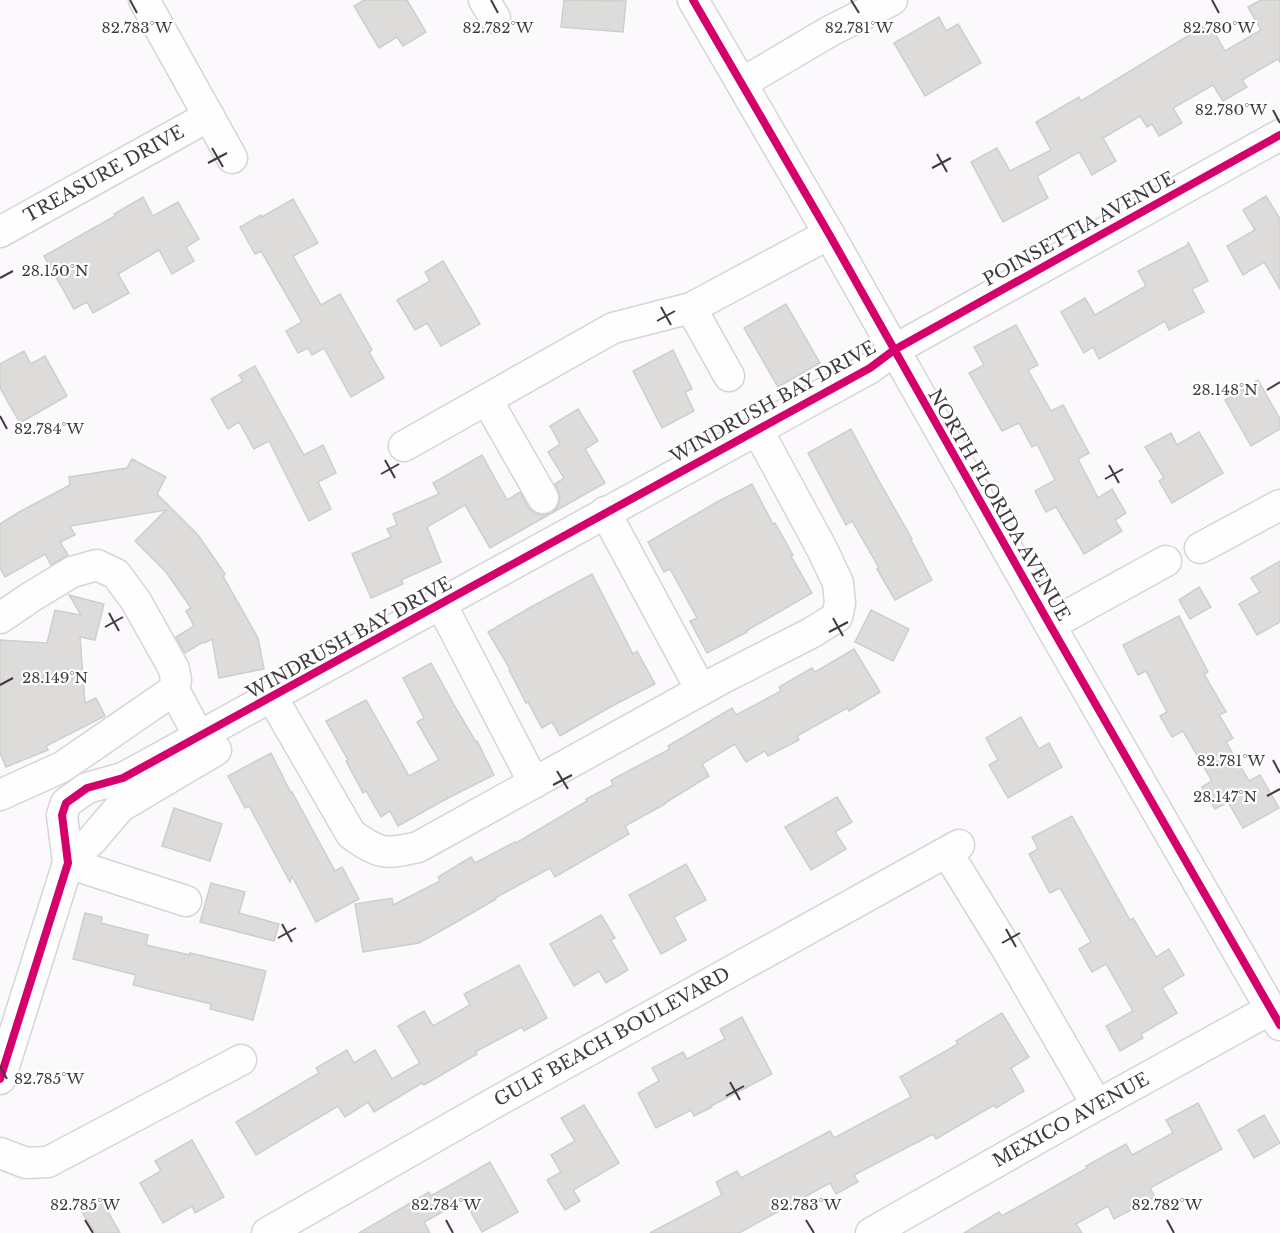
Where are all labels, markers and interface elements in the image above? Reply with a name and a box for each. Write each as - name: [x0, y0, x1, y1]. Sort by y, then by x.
- text: 82.783°W: [102, 18, 173, 37]
- text: 82.782°W: [463, 18, 534, 37]
- text: 82.781°W: [825, 18, 893, 37]
- text: 82.780°W: [1183, 18, 1255, 37]
- text: 82.780°W: [1195, 100, 1267, 119]
- street label: TREASURE DRIVE: [20, 121, 188, 227]
- street label: POINSETTIA AVENUE: [979, 167, 1179, 291]
- text: 28.150°N: [22, 261, 88, 280]
- street label: WINDRUSH BAY DRIVE: [666, 336, 880, 468]
- text: 28.148°N: [1192, 380, 1258, 399]
- street label: NORTH FLORIDA AVENUE: [924, 385, 1074, 625]
- text: 82.784°W: [14, 419, 84, 438]
- street label: WINDRUSH BAY DRIVE: [242, 572, 456, 704]
- text: 28.149°N: [22, 668, 88, 687]
- text: 82.781°W: [1197, 751, 1265, 770]
- text: 28.147°N: [1193, 787, 1257, 806]
- street label: GULF BEACH BOULEVARD: [490, 963, 734, 1111]
- street label: MEXICO AVENUE: [989, 1068, 1153, 1172]
- text: 82.785°W: [14, 1069, 84, 1088]
- text: 82.785°W: [50, 1195, 120, 1214]
- text: 82.784°W: [411, 1195, 481, 1214]
- text: 82.783°W: [771, 1195, 842, 1214]
- text: 82.782°W: [1132, 1195, 1203, 1214]

